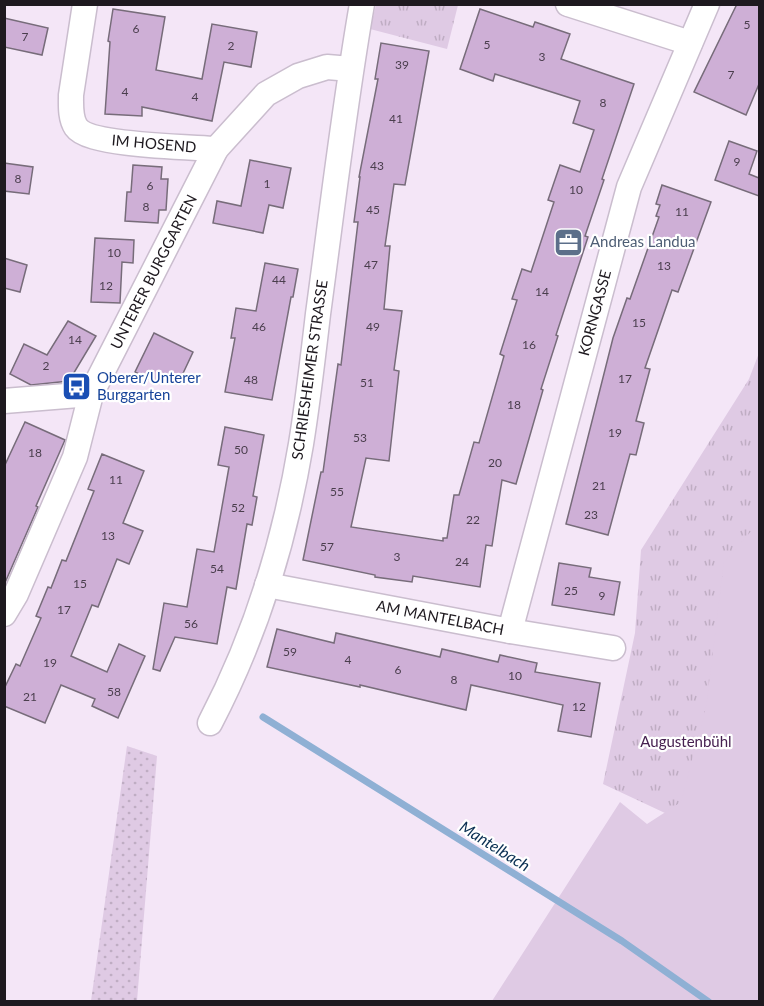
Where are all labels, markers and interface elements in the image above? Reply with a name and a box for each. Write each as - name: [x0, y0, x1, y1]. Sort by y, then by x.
- house number: 5: [744, 17, 751, 32]
- house number: 6: [133, 21, 140, 36]
- house number: 7: [22, 29, 29, 44]
- house number: 5: [484, 37, 491, 52]
- house number: 2: [228, 38, 235, 53]
- house number: 3: [539, 49, 546, 64]
- house number: 39: [395, 57, 409, 72]
- house number: 7: [728, 67, 735, 82]
- house number: 4: [122, 84, 129, 99]
- house number: 4: [192, 89, 199, 104]
- house number: 8: [600, 95, 607, 110]
- house number: 41: [389, 111, 403, 126]
- street label: IM HOSEND: [111, 130, 197, 156]
- house number: 9: [734, 154, 741, 169]
- house number: 43: [370, 158, 384, 173]
- house number: 8: [15, 171, 22, 186]
- house number: 1: [264, 176, 271, 191]
- house number: 6: [147, 178, 154, 193]
- house number: 10: [569, 182, 583, 197]
- street label: UNTERER BURGGARTEN: [106, 191, 200, 352]
- house number: 8: [143, 199, 150, 214]
- house number: 45: [366, 202, 380, 217]
- house number: 11: [675, 204, 689, 219]
- office icon: Andreas Landua: [553, 226, 585, 258]
- place label: Andreas Landua: [590, 232, 696, 250]
- house number: 10: [107, 245, 121, 260]
- house number: 47: [364, 257, 378, 272]
- house number: 13: [657, 258, 671, 273]
- street label: KORNGASSE: [574, 268, 614, 358]
- house number: 44: [272, 272, 286, 287]
- house number: 12: [99, 278, 113, 293]
- street label: SCHRIESHEIMER STRASSE: [287, 279, 331, 461]
- house number: 14: [535, 284, 549, 299]
- house number: 15: [632, 315, 646, 330]
- house number: 46: [252, 319, 266, 334]
- house number: 49: [366, 319, 380, 334]
- house number: 14: [68, 332, 82, 347]
- house number: 16: [522, 337, 536, 352]
- house number: 2: [43, 358, 50, 373]
- place label: Oberer/Unterer Burggarten: [97, 368, 201, 403]
- bus stop icon: Oberer/Unterer Burggarten: [60, 371, 92, 403]
- house number: 17: [618, 371, 632, 386]
- house number: 48: [244, 372, 258, 387]
- house number: 51: [360, 375, 374, 390]
- house number: 18: [507, 397, 521, 412]
- house number: 19: [608, 425, 622, 440]
- house number: 53: [353, 430, 367, 445]
- house number: 50: [234, 442, 248, 457]
- house number: 18: [28, 445, 42, 460]
- house number: 20: [488, 455, 502, 470]
- house number: 11: [109, 472, 123, 487]
- house number: 21: [592, 478, 606, 493]
- house number: 55: [330, 484, 344, 499]
- house number: 52: [231, 500, 245, 515]
- house number: 23: [584, 507, 598, 522]
- house number: 22: [466, 512, 480, 527]
- house number: 13: [101, 528, 115, 543]
- house number: 57: [320, 539, 334, 554]
- house number: 3: [394, 549, 401, 564]
- house number: 24: [455, 554, 469, 569]
- house number: 54: [210, 561, 224, 576]
- house number: 15: [73, 576, 87, 591]
- house number: 25: [564, 583, 578, 598]
- house number: 9: [599, 588, 606, 603]
- street label: AM MANTELBACH: [375, 596, 506, 638]
- house number: 17: [57, 602, 71, 617]
- house number: 56: [184, 616, 198, 631]
- house number: 59: [283, 644, 297, 659]
- house number: 4: [345, 652, 352, 667]
- house number: 19: [43, 655, 57, 670]
- house number: 6: [395, 662, 402, 677]
- house number: 10: [508, 668, 522, 683]
- house number: 8: [451, 672, 458, 687]
- house number: 58: [107, 684, 121, 699]
- house number: 21: [23, 689, 37, 704]
- house number: 12: [572, 699, 586, 714]
- park label: Augustenbühl: [640, 732, 732, 750]
- water label: Mantelbach: [457, 817, 534, 875]

